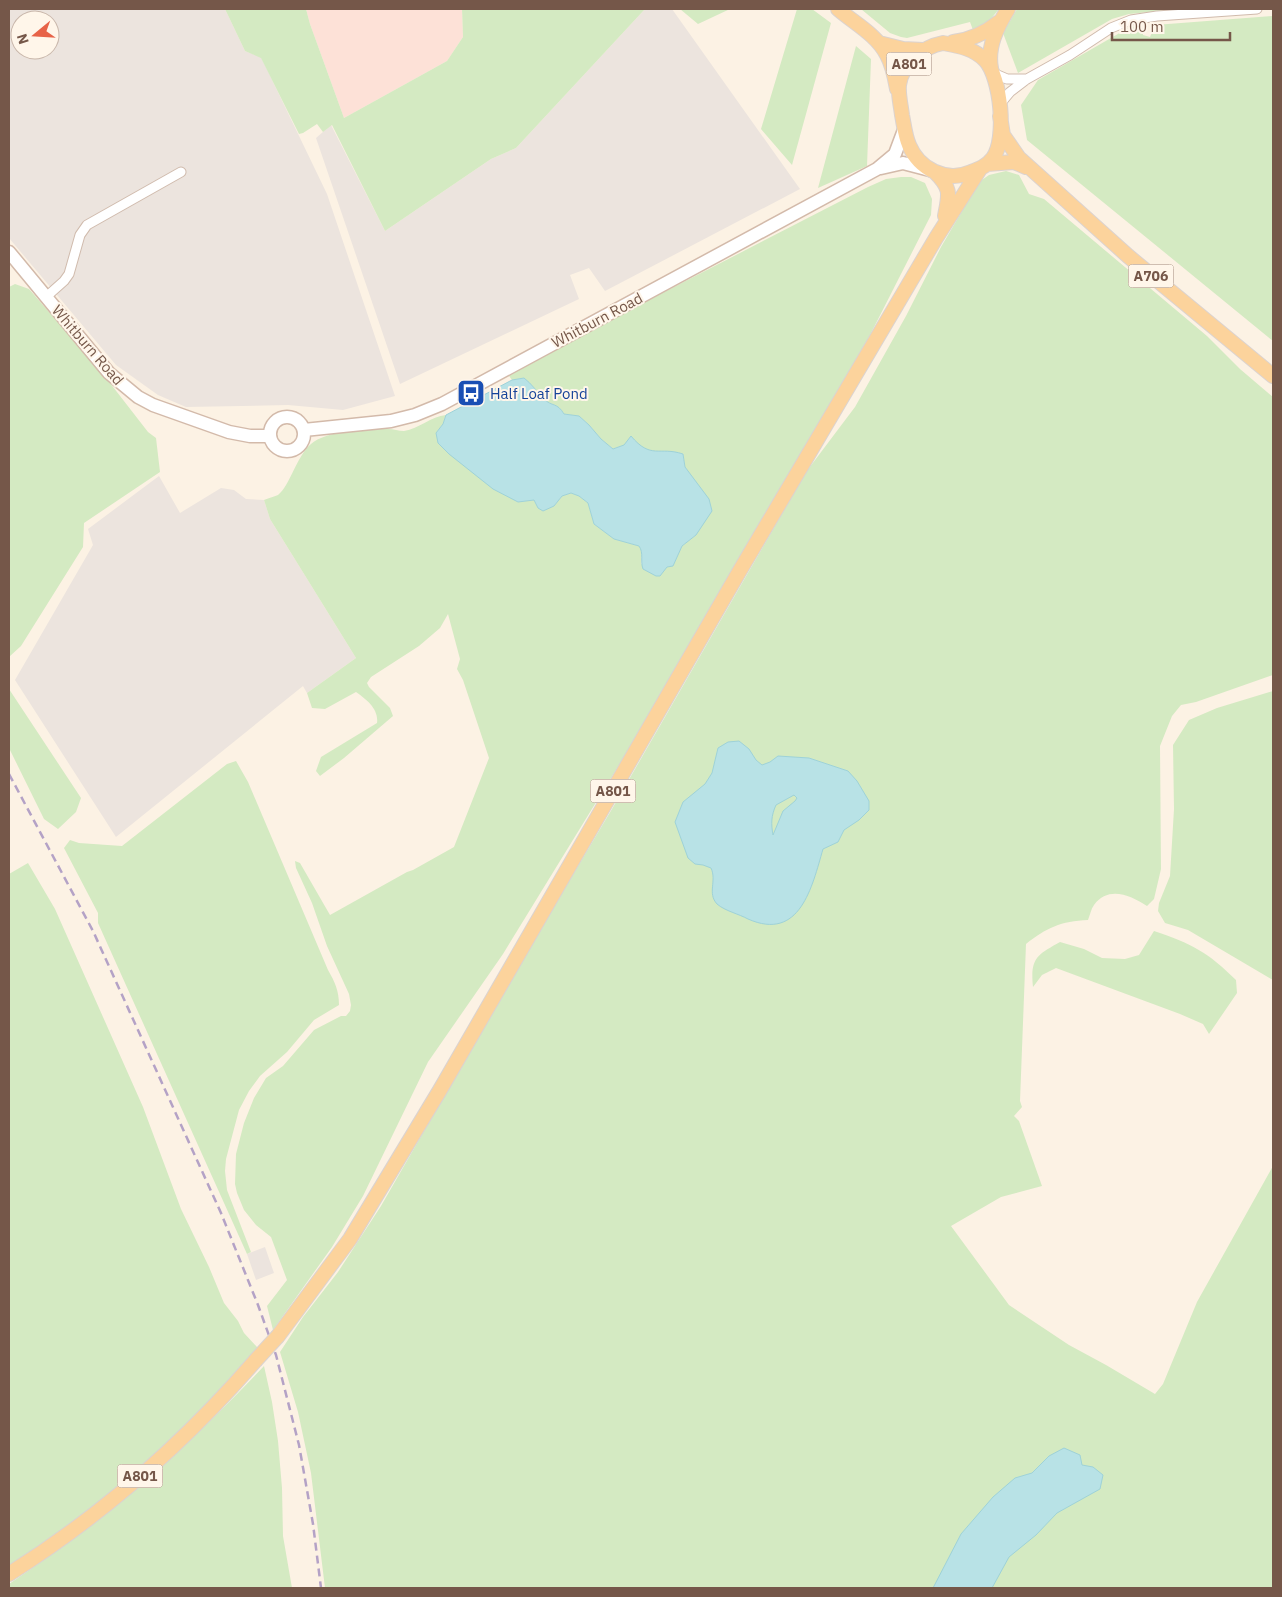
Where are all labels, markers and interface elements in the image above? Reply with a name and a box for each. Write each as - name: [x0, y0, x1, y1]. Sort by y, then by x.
- north arrow: [10, 10, 60, 60]
- scale bar: [1112, 10, 1230, 42]
- text: 100 m: [1120, 17, 1164, 36]
- text: N: [13, 31, 33, 47]
- road number: A801: [886, 52, 932, 76]
- road number: A706: [1128, 264, 1174, 288]
- street label: Whitburn Road: [548, 288, 646, 352]
- street label: Whitburn Road: [48, 301, 128, 389]
- bus stop icon: Half Loaf Pond: [456, 378, 486, 408]
- place label: Half Loaf Pond: [490, 384, 588, 403]
- road number: A801: [590, 779, 636, 802]
- road number: A801: [118, 1464, 162, 1488]

